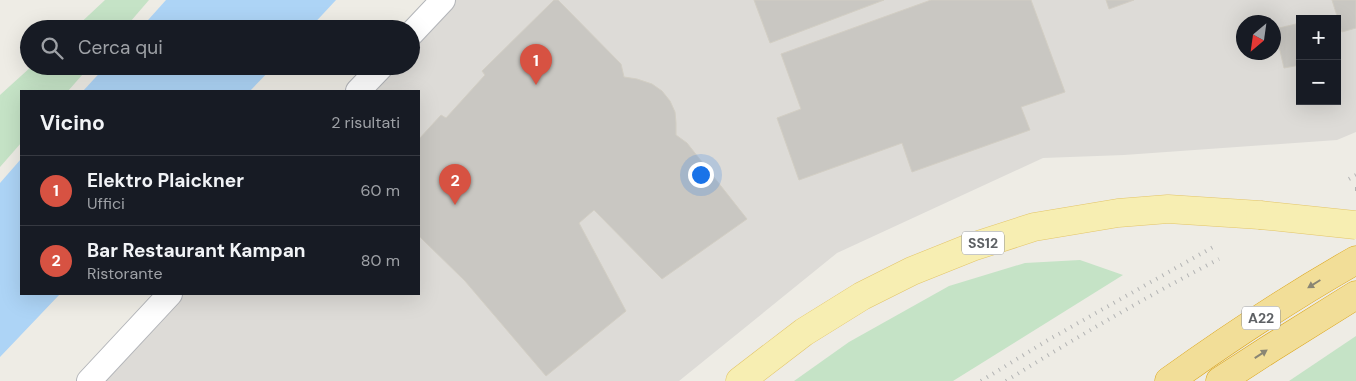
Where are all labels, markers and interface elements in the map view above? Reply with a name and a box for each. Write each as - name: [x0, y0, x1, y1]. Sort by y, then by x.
- north arrow: [1236, 15, 1281, 60]
- map controls: [1296, 15, 1341, 105]
- button: +: [1296, 15, 1341, 60]
- search box: [20, 20, 420, 75]
- icon: search: [38, 34, 66, 62]
- text: Cerca qui: [78, 35, 163, 60]
- pin: 1: [520, 44, 552, 85]
- button: −: [1296, 60, 1341, 105]
- text: Vicino: [40, 109, 105, 137]
- text: 2 risultati: [331, 112, 400, 133]
- your location: [688, 162, 714, 188]
- pin: 2: [439, 164, 471, 205]
- text: Elektro Plaickner: [87, 168, 244, 193]
- text: 1: [53, 180, 59, 201]
- text: 60 m: [360, 180, 400, 201]
- text: Uffici: [87, 193, 125, 214]
- road number: SS12: [962, 232, 1004, 254]
- text: Bar Restaurant Kampan: [87, 238, 306, 263]
- text: 2: [51, 250, 61, 271]
- text: 80 m: [361, 250, 400, 271]
- text: Ristorante: [87, 263, 163, 284]
- one-way arrow: [1307, 280, 1320, 289]
- road number: A22: [1242, 306, 1280, 330]
- one-way arrow: [1254, 349, 1267, 359]

